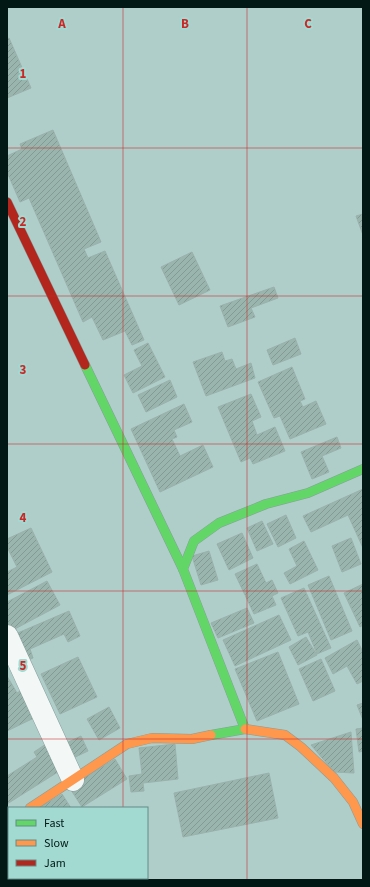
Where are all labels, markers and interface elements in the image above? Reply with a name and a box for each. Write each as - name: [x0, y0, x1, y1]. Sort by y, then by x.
- text: A: [57, 15, 66, 33]
- text: B: [181, 15, 189, 33]
- text: C: [304, 15, 312, 33]
- text: 1: [20, 65, 27, 83]
- text: 2: [20, 213, 27, 231]
- text: 3: [20, 361, 27, 379]
- text: 4: [20, 509, 27, 527]
- text: 5: [20, 657, 27, 675]
- legend: [8, 807, 148, 879]
- text: Fast: [44, 815, 64, 832]
- text: Slow: [44, 835, 69, 852]
- text: Jam: [44, 855, 66, 872]

